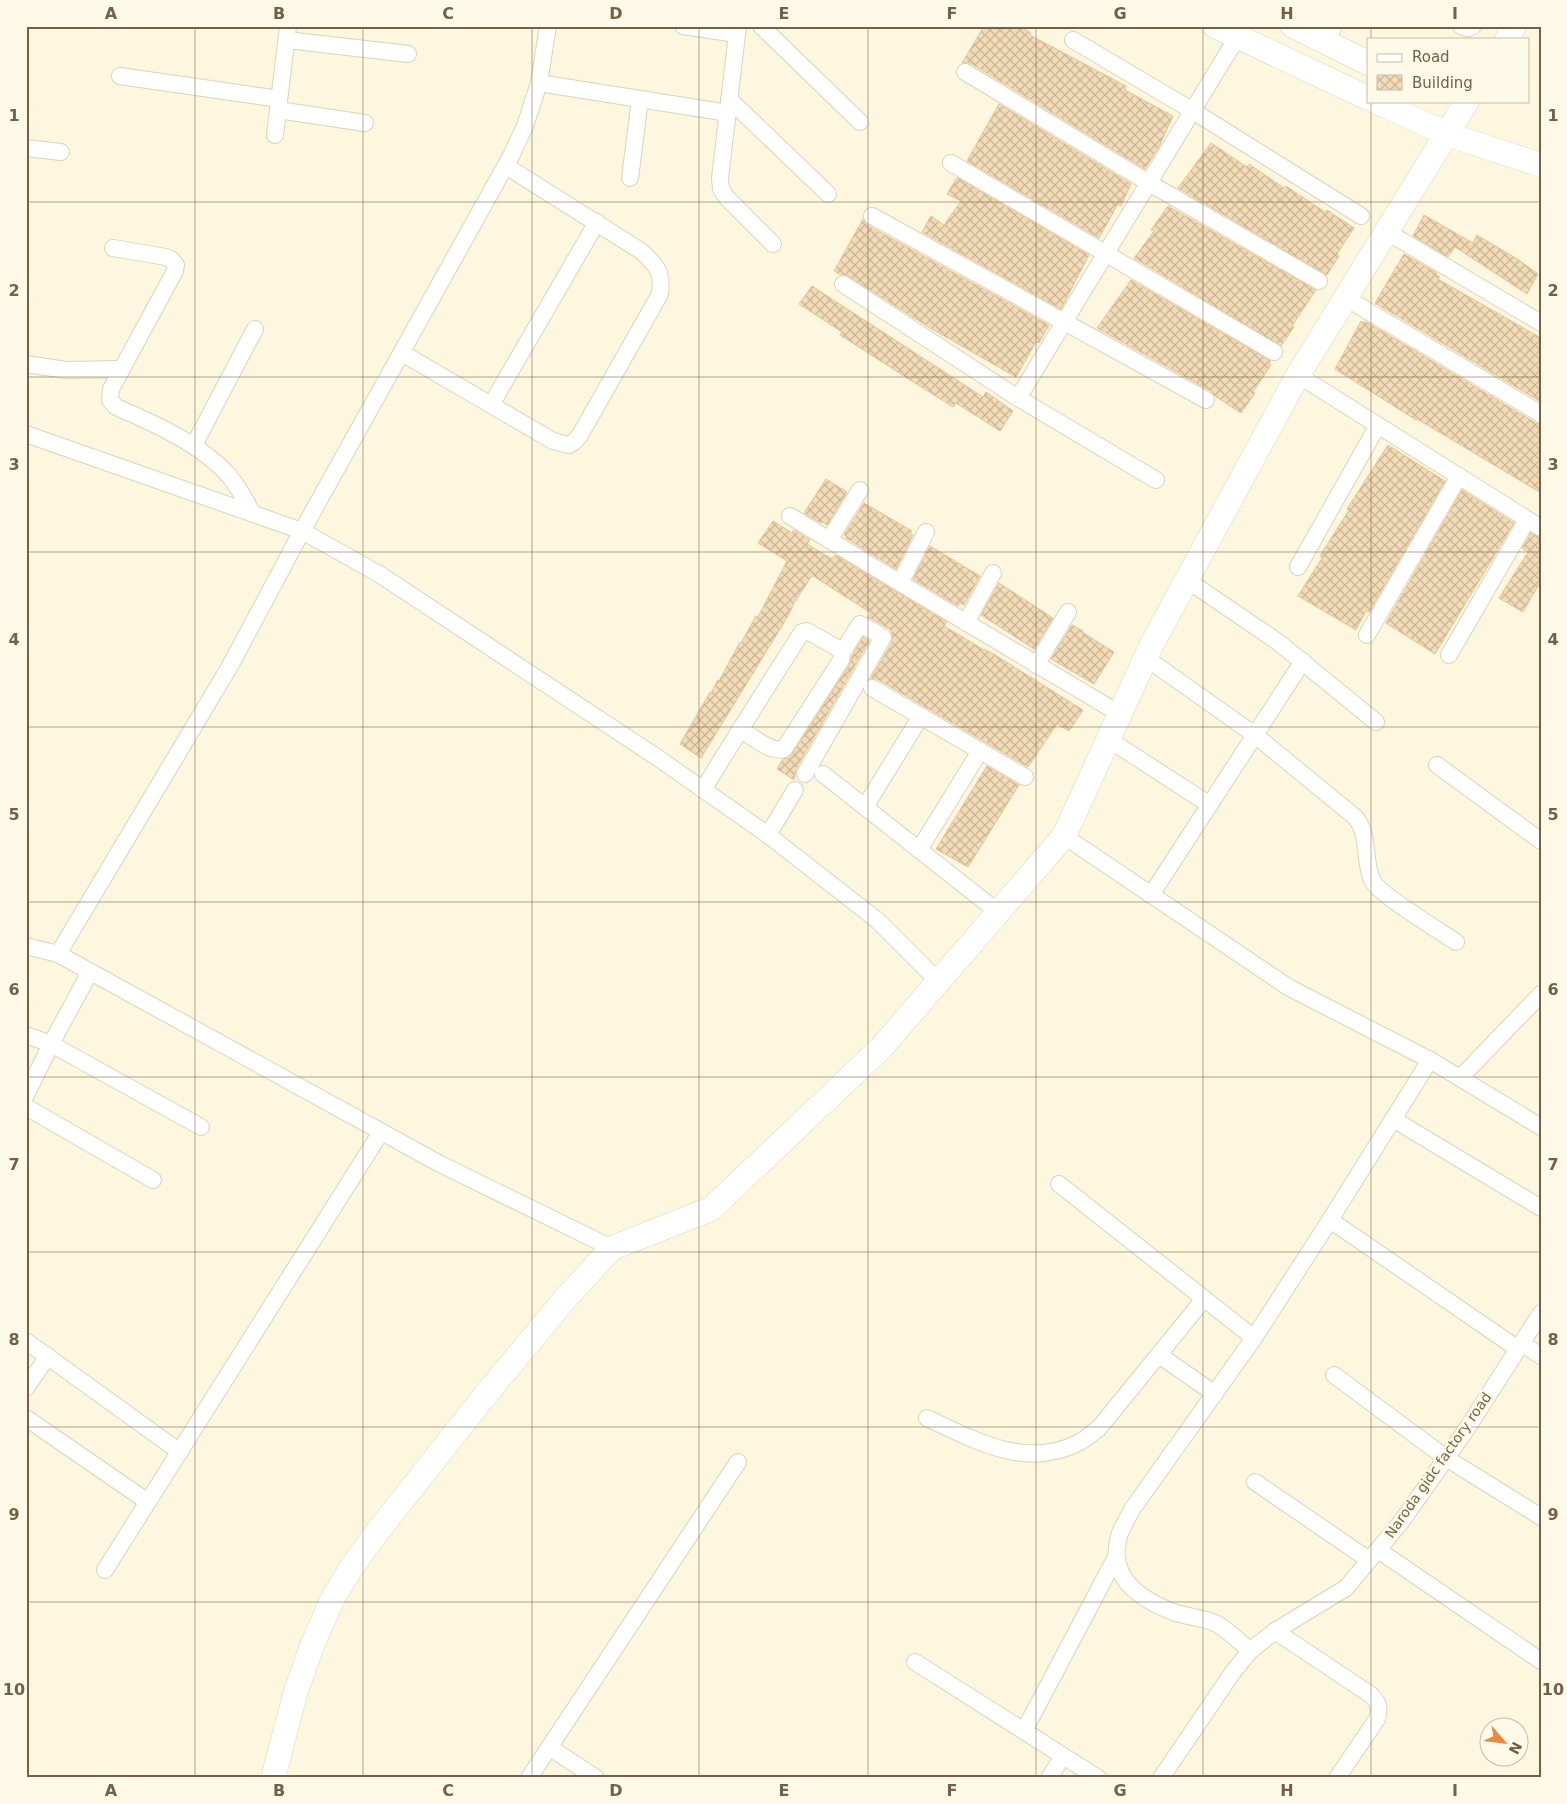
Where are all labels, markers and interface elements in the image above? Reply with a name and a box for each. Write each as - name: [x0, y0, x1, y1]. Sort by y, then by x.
- text: A: [105, 4, 118, 23]
- text: B: [273, 4, 285, 23]
- text: C: [442, 4, 454, 23]
- text: D: [609, 4, 623, 23]
- text: E: [779, 4, 789, 23]
- text: F: [947, 4, 957, 23]
- text: G: [1113, 4, 1127, 23]
- text: H: [1280, 4, 1294, 23]
- text: I: [1452, 4, 1458, 23]
- legend: [1367, 38, 1530, 102]
- text: Road: [1412, 48, 1450, 66]
- text: Building: [1412, 74, 1473, 92]
- text: 1: [8, 106, 20, 125]
- text: 1: [1547, 106, 1559, 125]
- text: 2: [8, 281, 20, 300]
- text: 2: [1547, 281, 1559, 300]
- text: 3: [8, 455, 20, 474]
- text: 3: [1547, 455, 1559, 474]
- text: 4: [8, 630, 20, 649]
- text: 4: [1547, 630, 1559, 649]
- text: 5: [8, 805, 20, 824]
- text: 5: [1547, 805, 1559, 824]
- text: 6: [8, 980, 20, 999]
- text: 6: [1547, 980, 1559, 999]
- text: 7: [8, 1155, 20, 1174]
- text: 7: [1547, 1155, 1559, 1174]
- text: 8: [8, 1330, 20, 1349]
- text: 8: [1547, 1330, 1559, 1349]
- street label: Naroda gidc factory road: [1382, 1389, 1494, 1541]
- text: 9: [8, 1505, 20, 1524]
- text: 9: [1547, 1505, 1559, 1524]
- text: 10: [3, 1680, 25, 1699]
- text: 10: [1542, 1680, 1564, 1699]
- north arrow: [1480, 1716, 1530, 1766]
- text: N: [1506, 1739, 1525, 1757]
- text: A: [105, 1781, 118, 1800]
- text: B: [273, 1781, 285, 1800]
- text: C: [442, 1781, 454, 1800]
- text: D: [609, 1781, 623, 1800]
- text: E: [779, 1781, 789, 1800]
- text: F: [947, 1781, 957, 1800]
- text: G: [1113, 1781, 1127, 1800]
- text: H: [1280, 1781, 1294, 1800]
- text: I: [1452, 1781, 1458, 1800]

